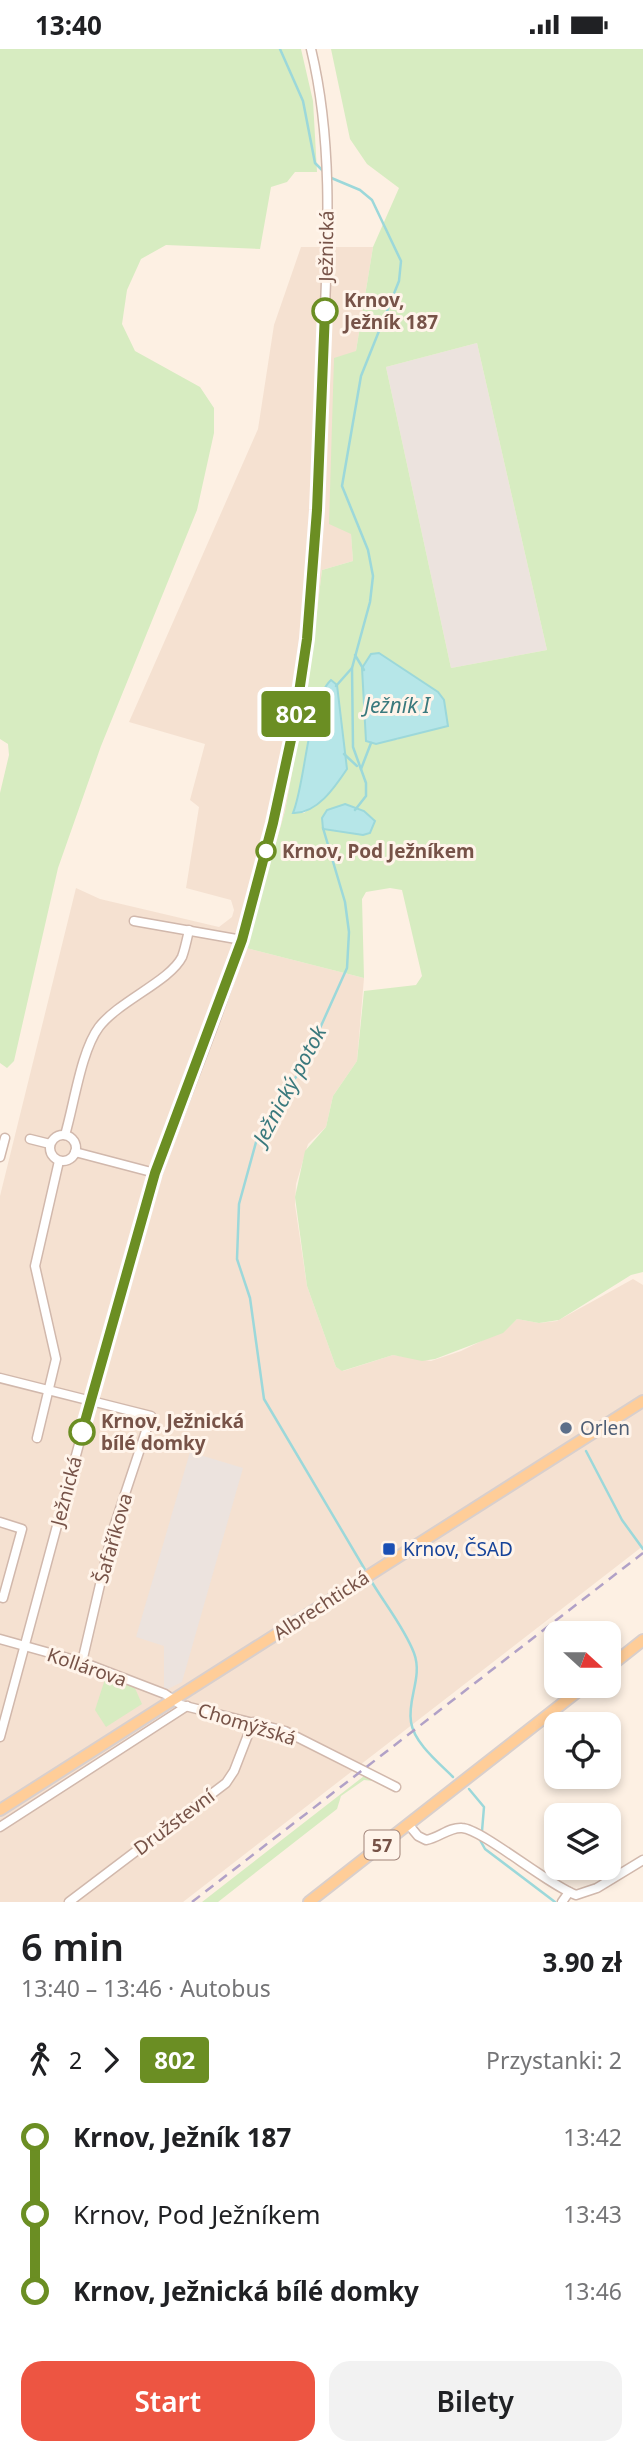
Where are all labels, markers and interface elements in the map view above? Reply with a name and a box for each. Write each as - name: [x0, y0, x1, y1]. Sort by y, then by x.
- text: 13:40: [35, 7, 102, 43]
- street label: Ježnická: [312, 210, 340, 284]
- place label: Krnov, Ježník 187: [342, 287, 438, 335]
- marker: Krnov, Ježník 187: [312, 298, 338, 324]
- line badge: 802: [256, 691, 336, 737]
- water label: Ježník I: [360, 691, 431, 719]
- text: 802: [275, 697, 317, 730]
- place label: Krnov, Pod Ježníkem: [282, 838, 475, 864]
- marker: Krnov, Pod Ježníkem: [256, 841, 276, 861]
- water label: Ježnický potok: [244, 1019, 333, 1153]
- place label: Krnov, Ježnická bílé domky: [101, 1408, 244, 1456]
- place label: Orlen: [580, 1415, 630, 1441]
- marker: Krnov, Ježnická bílé domky: [69, 1419, 95, 1445]
- marker: Orlen: [558, 1420, 574, 1436]
- street label: Ježnická: [44, 1453, 88, 1531]
- street label: Šafaříkova: [88, 1490, 138, 1586]
- place label: Krnov, ČSAD: [403, 1536, 513, 1562]
- marker: Krnov, ČSAD: [381, 1541, 397, 1557]
- street label: Albrechtická: [268, 1564, 374, 1646]
- north arrow: [544, 1621, 621, 1697]
- map controls: [544, 1621, 621, 1880]
- street label: Kollárova: [44, 1641, 130, 1693]
- street label: Chomýžská: [195, 1697, 299, 1751]
- button: locate: [544, 1712, 621, 1789]
- street label: Družstevní: [128, 1782, 221, 1861]
- button: layers: [544, 1803, 621, 1880]
- road number: 57: [364, 1830, 400, 1859]
- text: 6 min: [21, 1920, 124, 1972]
- text: 3.90 zł: [543, 1944, 622, 1980]
- text: 13:40 – 13:46 · Autobus: [21, 1972, 271, 2004]
- icon: walk: [21, 2041, 59, 2079]
- icon: forward: [92, 2041, 130, 2079]
- text: 802: [154, 2043, 195, 2076]
- text: 2: [69, 2044, 82, 2076]
- text: Przystanki: 2: [486, 2044, 622, 2076]
- text: Krnov, Ježník 187: [73, 2119, 291, 2155]
- text: 13:42: [563, 2121, 622, 2153]
- text: Krnov, Pod Ježníkem: [73, 2196, 321, 2232]
- text: 13:43: [563, 2198, 622, 2230]
- text: Krnov, Ježnická bílé domky: [73, 2273, 419, 2309]
- text: 13:46: [563, 2275, 622, 2307]
- button: Start: [21, 2361, 315, 2441]
- button: Bilety: [329, 2361, 622, 2441]

